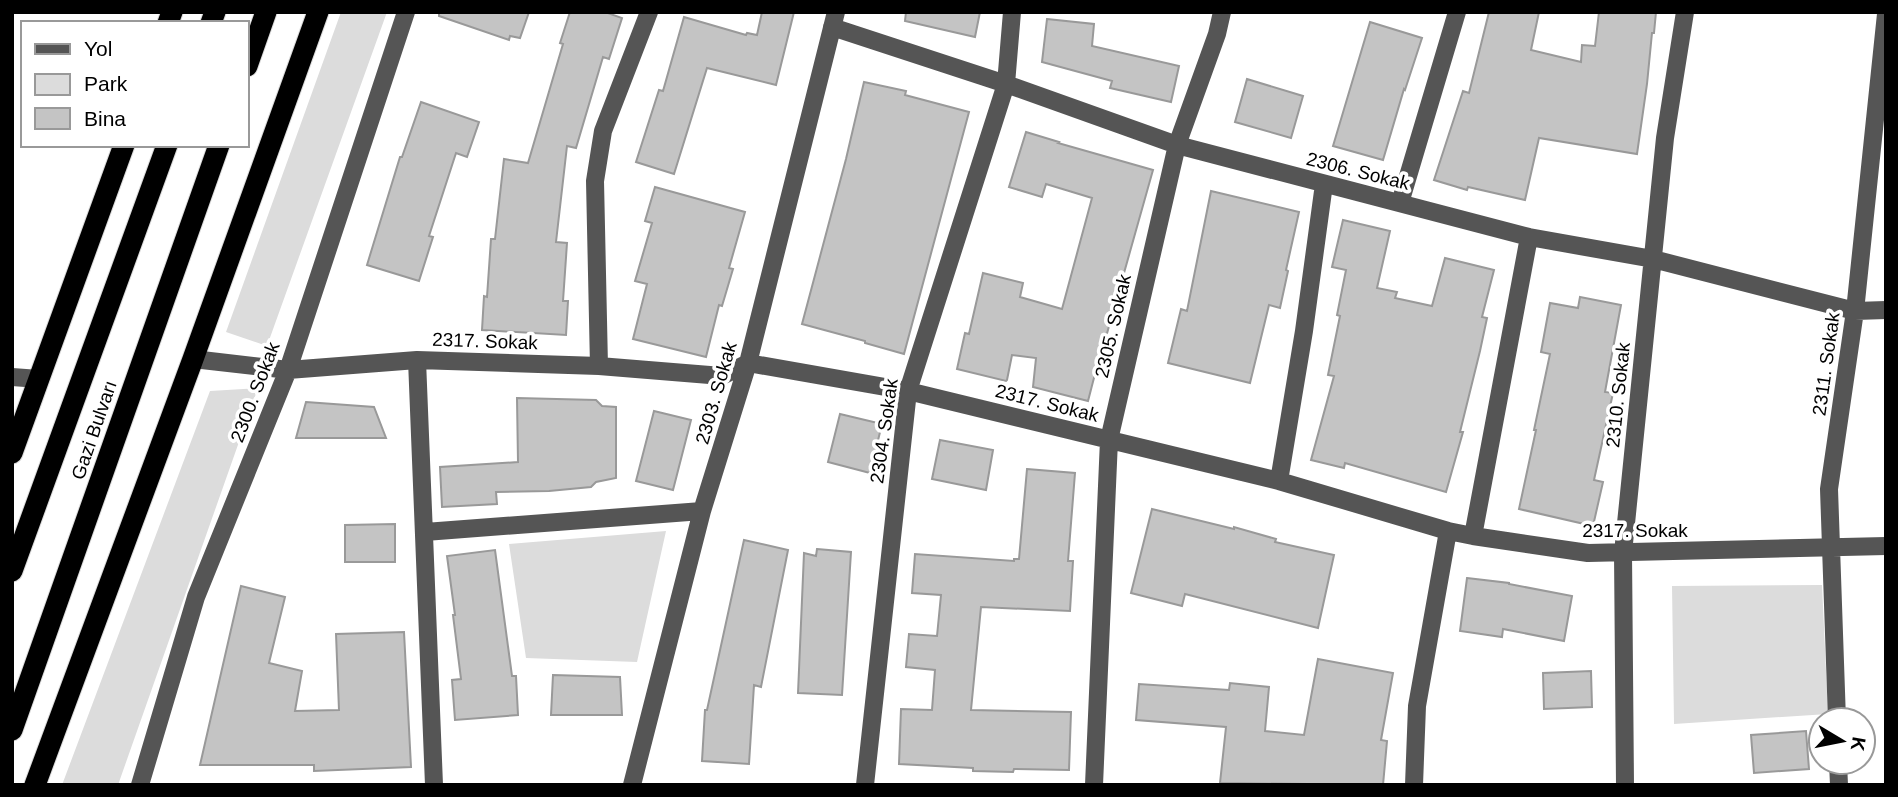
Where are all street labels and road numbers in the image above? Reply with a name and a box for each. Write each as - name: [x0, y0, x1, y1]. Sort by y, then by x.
- street label: 2306. Sokak: [1304, 148, 1412, 194]
- street label: 2305. Sokak: [1091, 272, 1135, 380]
- street label: 2311. Sokak: [1808, 310, 1844, 417]
- street label: 2317. Sokak: [432, 329, 539, 353]
- street label: 2300. Sokak: [226, 338, 284, 445]
- street label: 2303. Sokak: [691, 339, 741, 447]
- street label: 2310. Sokak: [1602, 341, 1634, 449]
- street label: 2304. Sokak: [866, 377, 902, 485]
- street label: Gazi Bulvarı: [67, 378, 121, 482]
- street label: 2317. Sokak: [993, 380, 1101, 426]
- street label: 2317. Sokak: [1582, 520, 1688, 541]

